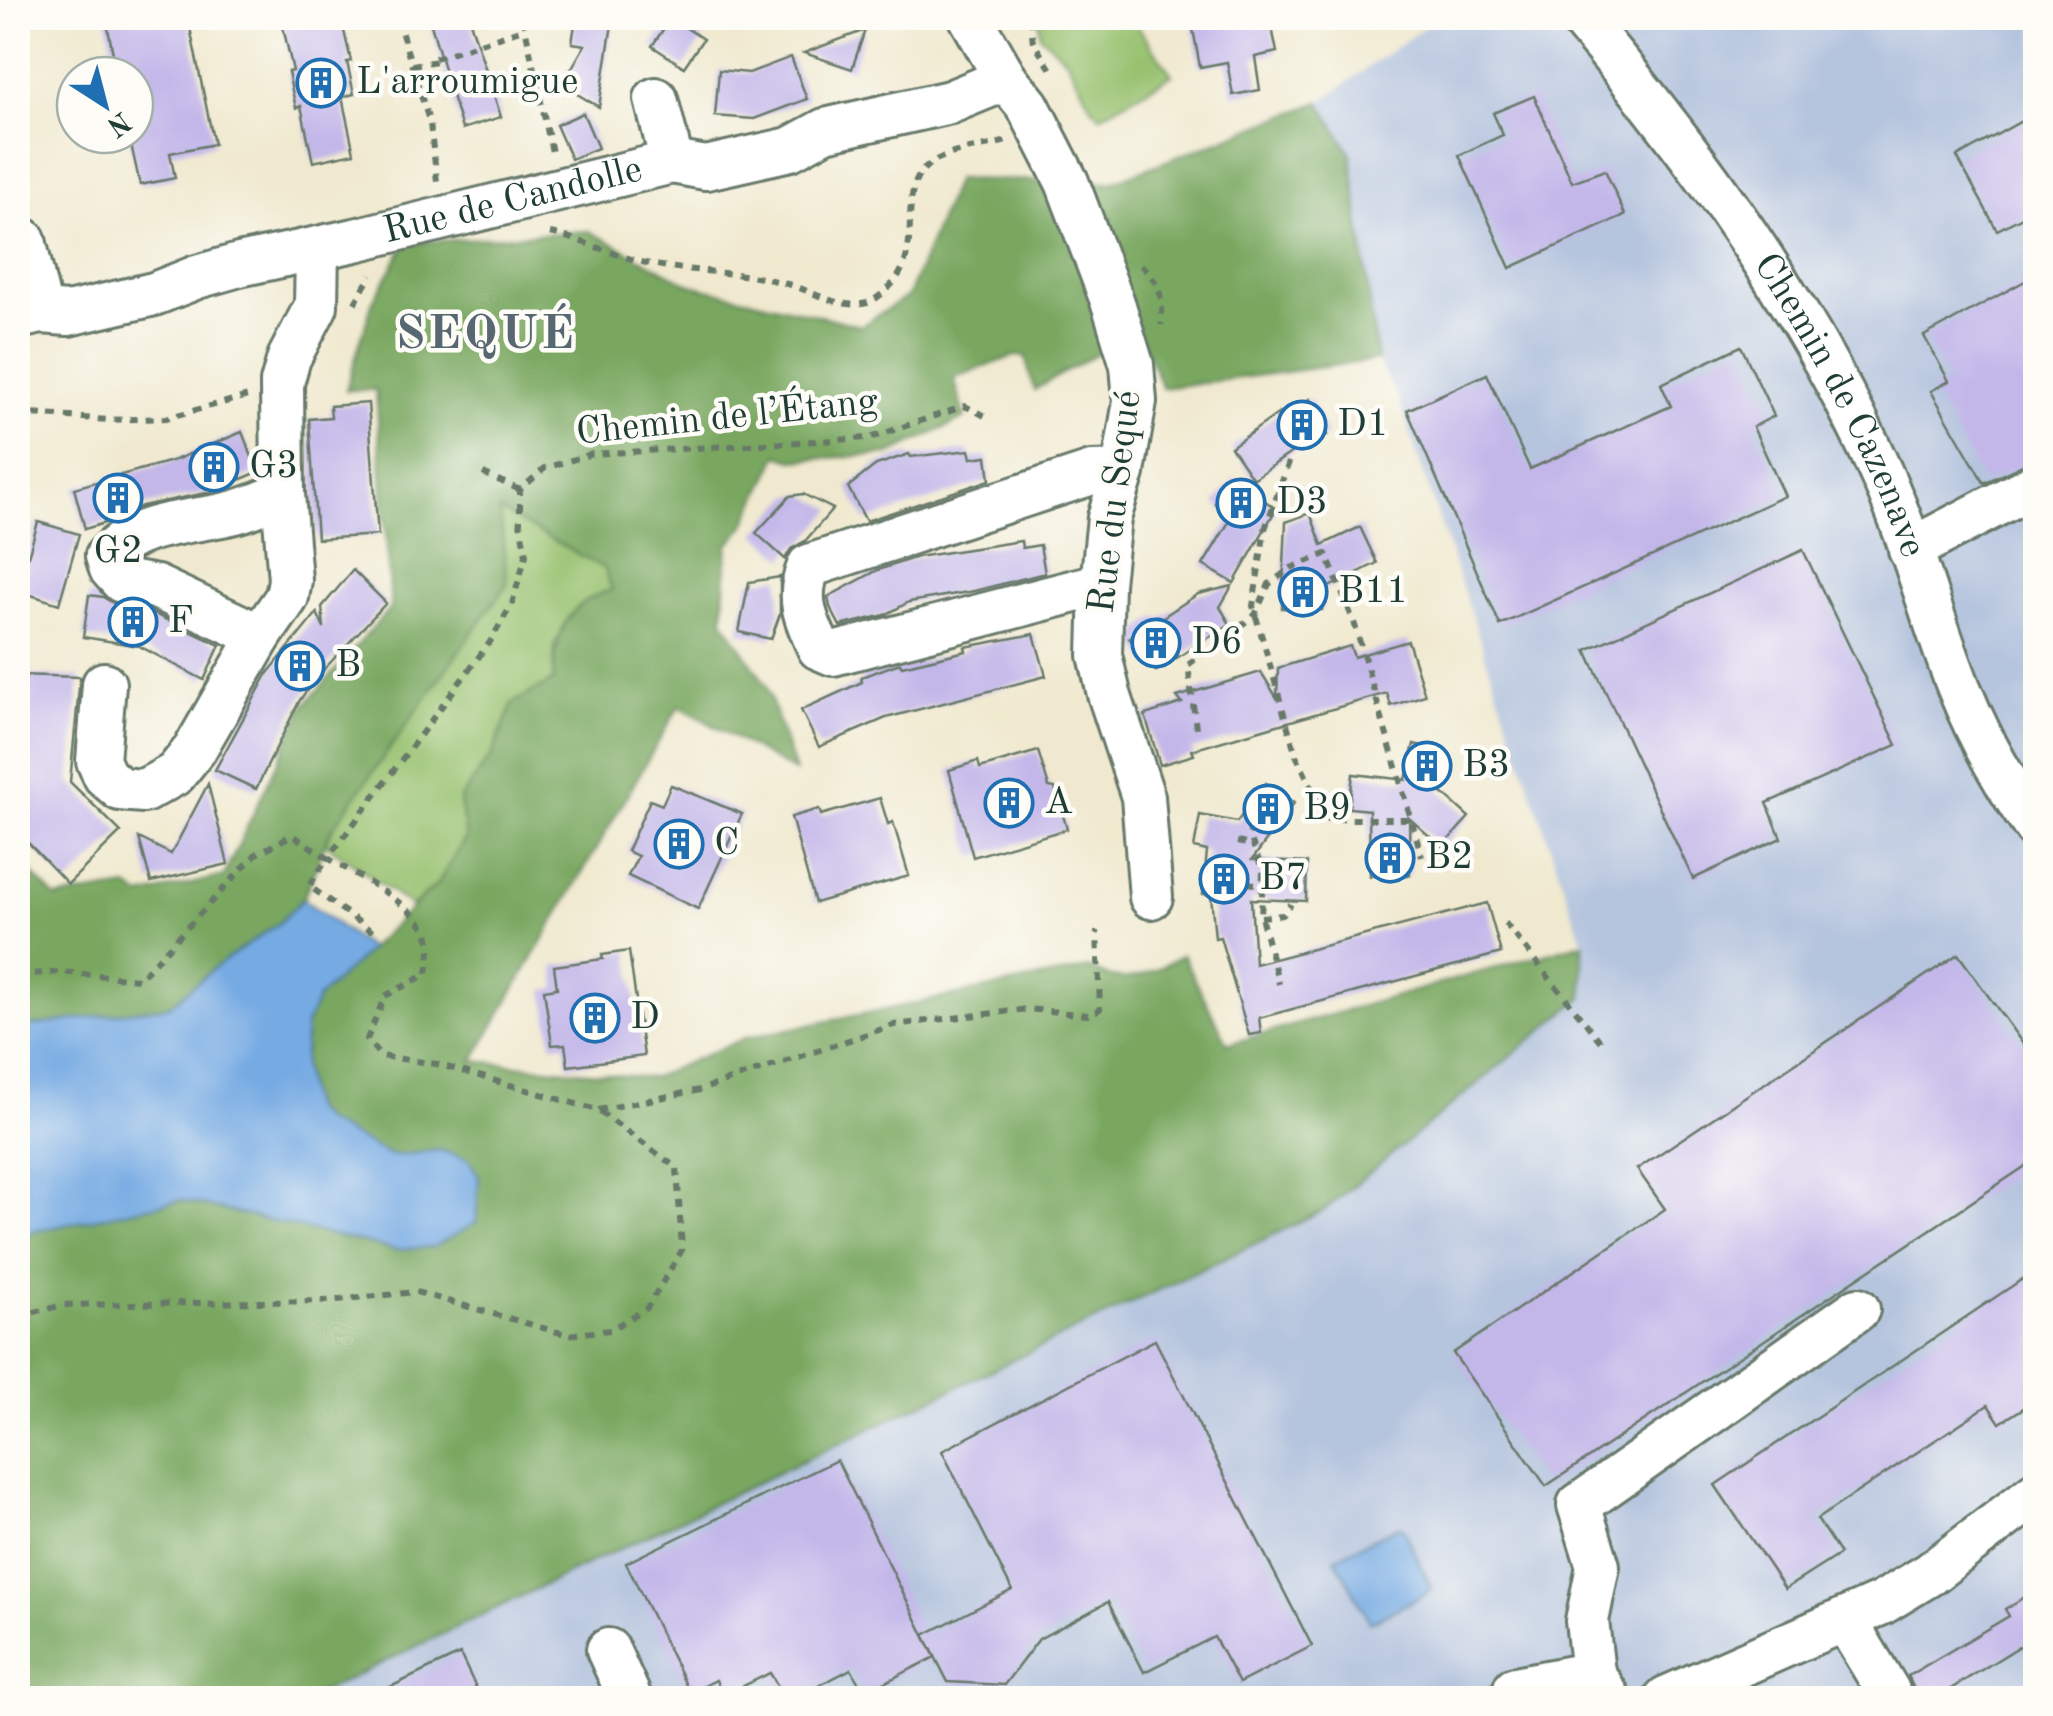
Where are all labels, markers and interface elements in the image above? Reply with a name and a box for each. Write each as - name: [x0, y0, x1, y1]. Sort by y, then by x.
- north arrow: [55, 55, 155, 155]
- building icon: L'arroumigue: [295, 57, 347, 109]
- place label: L'arroumigue: [356, 64, 578, 102]
- text: N: [101, 105, 135, 141]
- street label: Rue de Candolle: [380, 151, 646, 251]
- street label: Chemin de Cazenave: [1746, 247, 1931, 562]
- district label: SEQUÉ: [396, 303, 576, 359]
- street label: Chemin de l’Étang: [573, 376, 880, 453]
- street label: Rue du Sequé: [1083, 388, 1149, 616]
- building icon: D1: [1276, 399, 1328, 451]
- place label: D1: [1337, 406, 1389, 444]
- building icon: G3: [188, 441, 240, 493]
- place label: G3: [249, 448, 298, 486]
- building icon: G2: [92, 472, 144, 524]
- building icon: D3: [1215, 477, 1267, 529]
- place label: D3: [1276, 484, 1328, 522]
- place label: G2: [93, 533, 143, 571]
- building icon: B11: [1277, 566, 1329, 618]
- place label: B11: [1338, 573, 1408, 611]
- building icon: F: [107, 596, 159, 648]
- place label: F: [168, 603, 194, 641]
- building icon: D6: [1130, 617, 1182, 669]
- place label: D6: [1191, 624, 1243, 662]
- building icon: B: [274, 640, 326, 692]
- place label: B: [335, 647, 361, 685]
- building icon: B3: [1401, 740, 1453, 792]
- place label: B3: [1462, 747, 1510, 785]
- building icon: A: [983, 777, 1035, 829]
- building icon: B9: [1242, 783, 1294, 835]
- place label: A: [1044, 784, 1073, 822]
- place label: B9: [1303, 790, 1351, 828]
- building icon: C: [653, 818, 705, 870]
- place label: C: [714, 825, 739, 863]
- building icon: B2: [1364, 832, 1416, 884]
- place label: B2: [1425, 839, 1473, 877]
- building icon: B7: [1198, 853, 1250, 905]
- place label: B7: [1259, 860, 1307, 898]
- building icon: D: [569, 992, 621, 1044]
- place label: D: [630, 999, 660, 1037]

